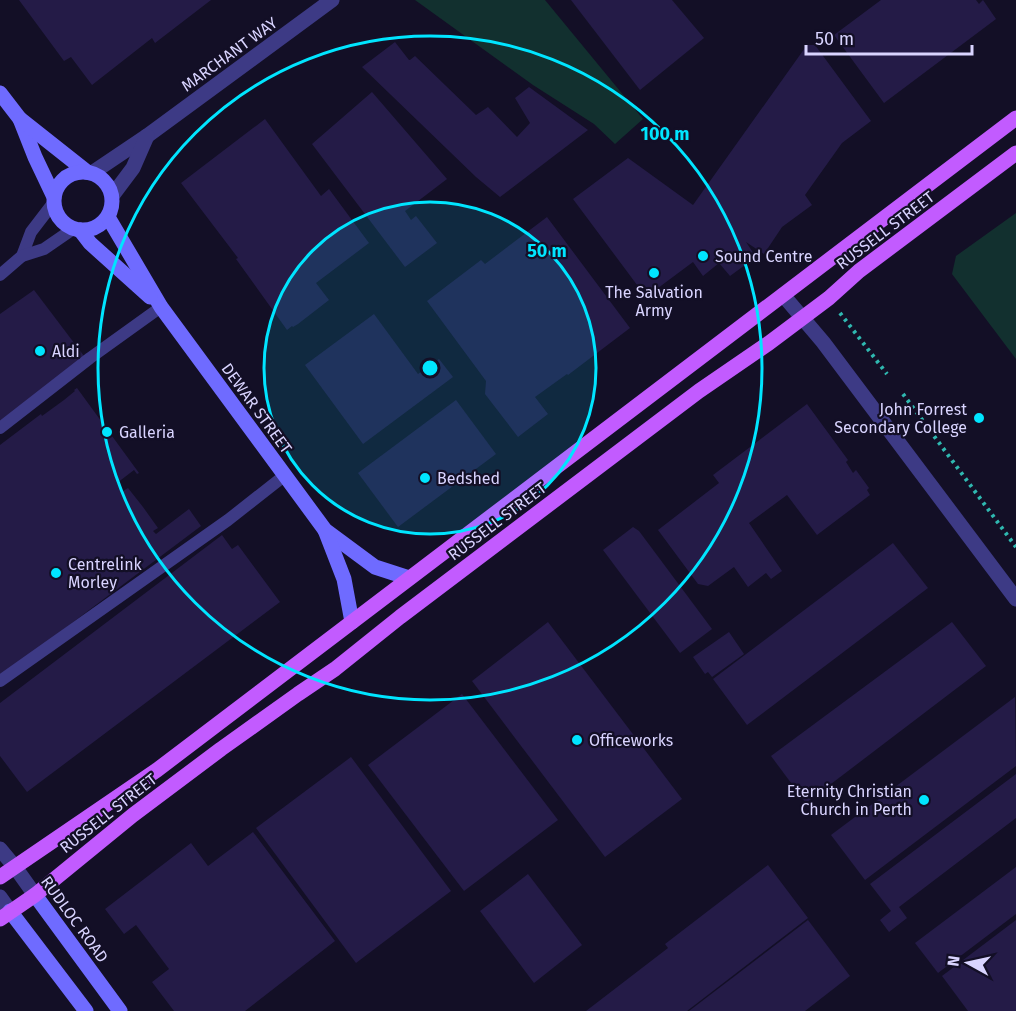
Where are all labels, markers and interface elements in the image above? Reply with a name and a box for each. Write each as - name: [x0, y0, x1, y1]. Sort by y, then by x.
- street label: MARCHANT WAY: [178, 13, 281, 96]
- scale bar: [806, 18, 972, 56]
- text: 50 m: [815, 28, 854, 50]
- text: 100 m: [641, 123, 689, 145]
- street label: RUSSELL STREET: [833, 187, 939, 273]
- text: 50 m: [527, 240, 567, 262]
- place label: Sound Centre: [715, 247, 813, 266]
- marker: Sound Centre: [696, 249, 710, 263]
- marker: The Salvation Army: [647, 266, 661, 280]
- place label: The Salvation Army: [605, 283, 703, 320]
- place label: Aldi: [52, 342, 80, 361]
- marker: Aldi: [33, 344, 47, 358]
- centre of rings: [420, 358, 440, 378]
- street label: DEWAR STREET: [217, 359, 296, 458]
- place label: John Forrest Secondary College: [834, 400, 967, 437]
- marker: John Forrest Secondary College: [972, 411, 986, 425]
- place label: Galleria: [119, 423, 175, 442]
- marker: Galleria: [100, 425, 114, 439]
- place label: Bedshed: [437, 469, 500, 488]
- marker: Bedshed: [418, 471, 432, 485]
- street label: RUSSELL STREET: [445, 478, 551, 564]
- place label: Centrelink Morley: [68, 555, 143, 592]
- marker: Centrelink Morley: [49, 566, 63, 580]
- place label: Officeworks: [589, 731, 673, 750]
- marker: Officeworks: [570, 733, 584, 747]
- street label: RUSSELL STREET: [56, 769, 161, 857]
- place label: Eternity Christian Church in Perth: [787, 782, 912, 819]
- marker: Eternity Christian Church in Perth: [917, 793, 931, 807]
- street label: RUDLOC ROAD: [37, 872, 112, 966]
- north arrow: [938, 933, 998, 993]
- text: N: [943, 954, 964, 968]

